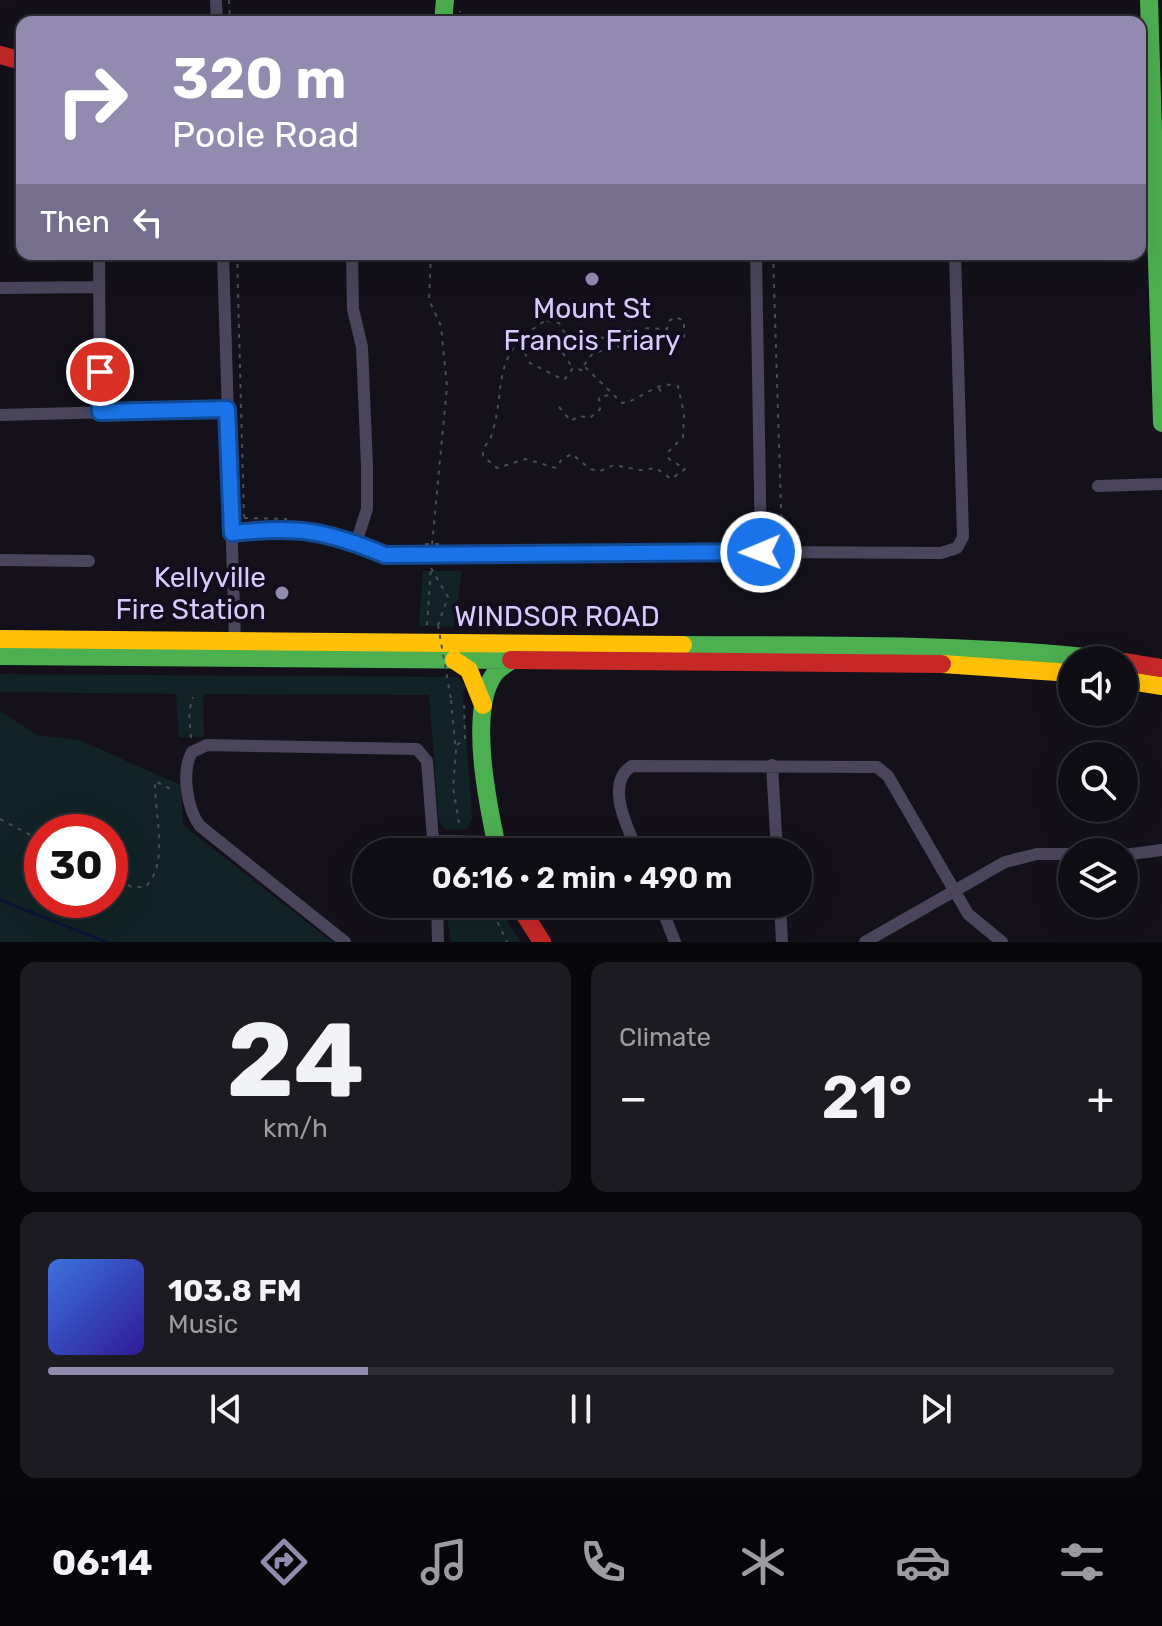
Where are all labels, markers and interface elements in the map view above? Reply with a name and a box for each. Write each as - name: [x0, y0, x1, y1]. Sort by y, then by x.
- text: 320 m: [172, 46, 347, 112]
- icon: right: [40, 48, 144, 152]
- text: Poole Road: [172, 113, 359, 156]
- icon: left: [126, 200, 170, 244]
- text: Then: [40, 204, 110, 240]
- marker: Mount St Francis Friary: [583, 270, 601, 288]
- place label: Mount St Francis Friary: [503, 292, 681, 357]
- pin: [66, 338, 134, 406]
- icon: arrive: [78, 350, 122, 394]
- position arrow: [719, 510, 803, 594]
- place label: Kellyville Fire Station: [116, 561, 266, 626]
- marker: Kellyville Fire Station: [273, 584, 291, 602]
- street label: WINDSOR ROAD: [454, 600, 660, 633]
- map controls: [1058, 646, 1138, 918]
- button: sound: [1058, 646, 1138, 726]
- button: search: [1058, 742, 1138, 822]
- speed limit sign: 30: [24, 814, 128, 918]
- button: layers: [1058, 838, 1138, 918]
- text: 06:16 · 2 min · 490 m: [432, 860, 732, 896]
- text: 24: [226, 999, 365, 1122]
- text: Climate: [619, 1022, 711, 1053]
- text: 21°: [822, 1062, 913, 1133]
- text: −: [619, 1072, 648, 1124]
- text: +: [1087, 1072, 1114, 1124]
- text: km/h: [263, 1113, 328, 1144]
- text: 103.8 FM: [168, 1273, 302, 1309]
- text: Music: [168, 1309, 238, 1340]
- icon: previous: [204, 1387, 248, 1431]
- icon: pause: [559, 1387, 603, 1431]
- icon: next: [914, 1387, 958, 1431]
- icon: directions: [256, 1534, 312, 1590]
- icon: music: [416, 1534, 472, 1590]
- icon: phone: [575, 1534, 631, 1590]
- icon: climate: [735, 1534, 791, 1590]
- icon: car: [895, 1534, 951, 1590]
- icon: filters: [1054, 1534, 1110, 1590]
- text: 06:14: [52, 1541, 153, 1584]

